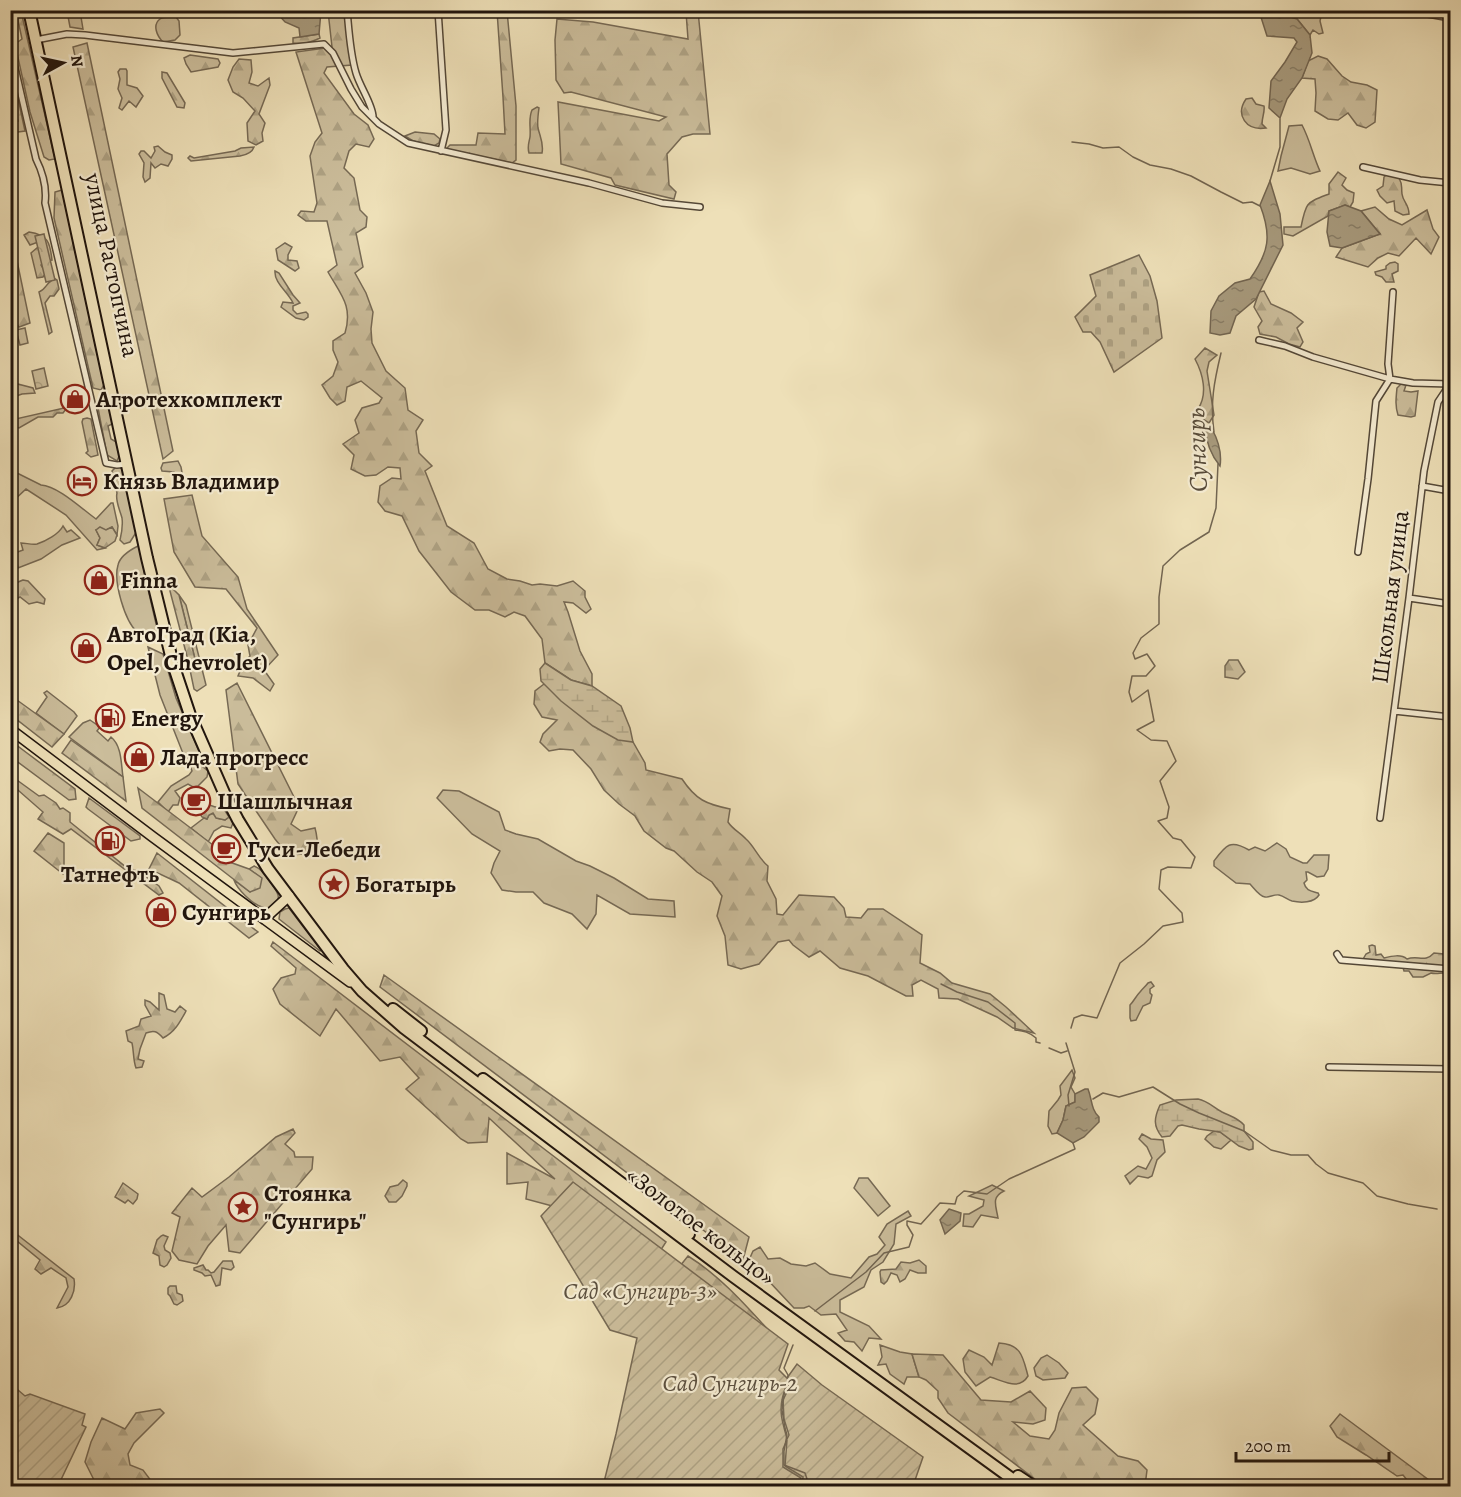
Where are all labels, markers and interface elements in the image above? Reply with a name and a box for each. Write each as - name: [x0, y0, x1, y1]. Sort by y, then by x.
- north arrow: [33, 33, 93, 93]
- text: N: [65, 54, 89, 69]
- street label: улица Растопчина: [77, 169, 147, 360]
- shop icon: Агротехкомплект: [59, 383, 91, 415]
- place label: Агротехкомплект: [95, 383, 282, 415]
- water label: Сунгирь: [1178, 407, 1216, 493]
- hotel icon: Князь Владимир: [66, 465, 98, 497]
- place label: Князь Владимир: [103, 465, 279, 497]
- street label: Школьная улица: [1363, 508, 1417, 686]
- shop icon: Finna: [83, 564, 115, 596]
- place label: Finna: [120, 564, 178, 596]
- place label: АвтоГрад (Kia, Opel, Chevrolet): [106, 618, 268, 678]
- shop icon: АвтоГрад (Kia, Opel, Chevrolet): [70, 632, 102, 664]
- fuel station icon: Energy: [94, 702, 126, 734]
- place label: Energy: [131, 702, 203, 734]
- shop icon: Лада прогресс: [123, 741, 155, 773]
- place label: Лада прогресс: [160, 741, 309, 773]
- cafe icon: Шашлычная: [180, 785, 212, 817]
- place label: Шашлычная: [217, 785, 353, 817]
- fuel station icon: Татнефть: [94, 825, 126, 857]
- cafe icon: Гуси-Лебеди: [210, 833, 242, 865]
- place label: Гуси-Лебеди: [247, 833, 381, 865]
- place label: Татнефть: [61, 858, 159, 890]
- place icon: Богатырь: [318, 868, 350, 900]
- place label: Богатырь: [355, 868, 456, 900]
- shop icon: Сунгирь: [145, 896, 177, 928]
- place label: Сунгирь: [182, 896, 271, 928]
- street label: «Золотое кольцо»: [620, 1159, 782, 1293]
- place label: Стоянка "Сунгирь": [264, 1177, 367, 1237]
- place icon: Стоянка "Сунгирь": [227, 1191, 259, 1223]
- park label: Сад «Сунгирь-3»: [563, 1275, 717, 1307]
- park label: Сад Сунгирь-2: [662, 1367, 798, 1399]
- scale bar: [1236, 1425, 1389, 1463]
- text: 200 m: [1245, 1434, 1291, 1458]

